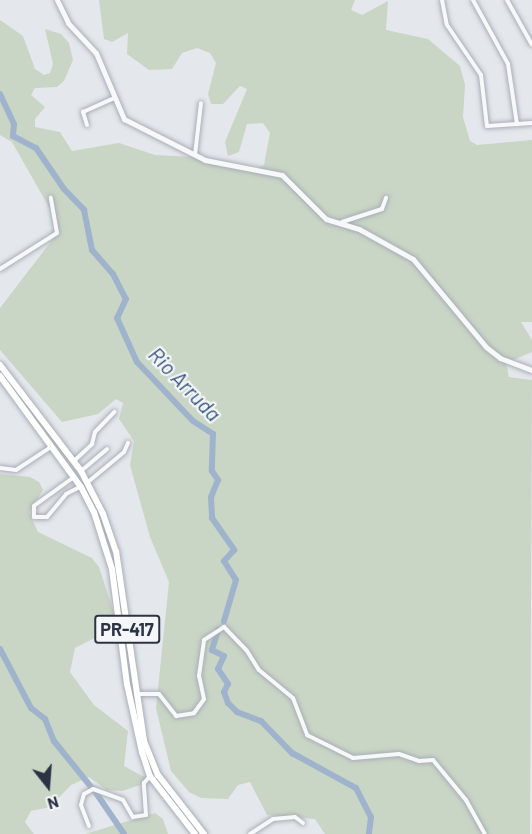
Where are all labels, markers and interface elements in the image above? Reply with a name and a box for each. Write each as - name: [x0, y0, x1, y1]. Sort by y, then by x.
- water label: Rio Arruda: [144, 342, 226, 426]
- road number: PR-417: [94, 614, 160, 644]
- north arrow: [18, 756, 78, 816]
- text: N: [46, 793, 61, 814]

